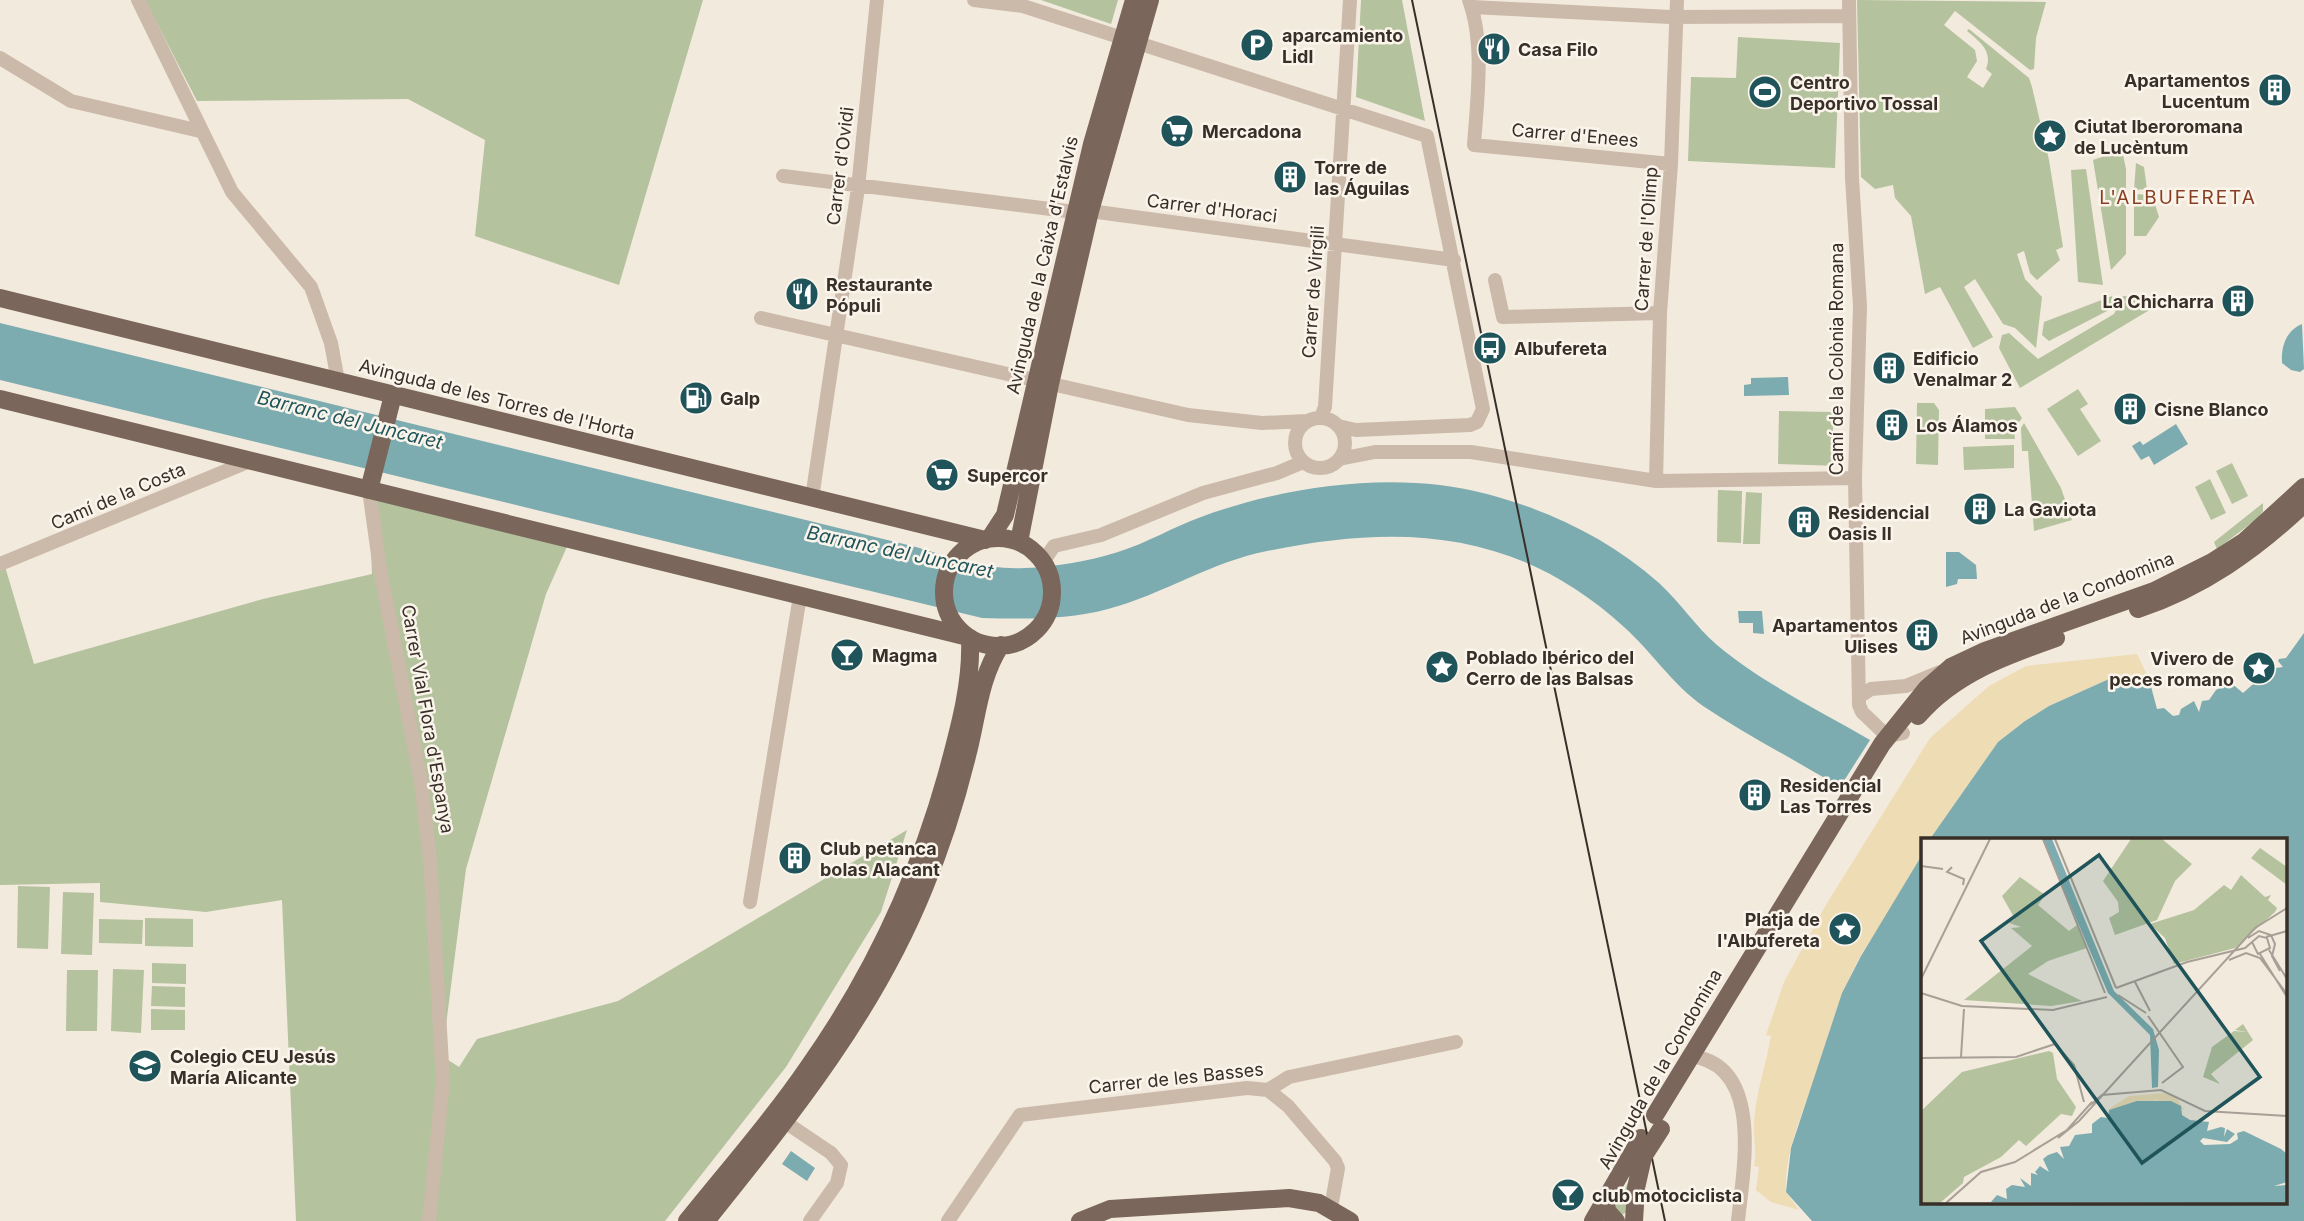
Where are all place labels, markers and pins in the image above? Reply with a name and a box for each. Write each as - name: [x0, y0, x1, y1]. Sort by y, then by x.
- place label: aparcamiento Lidl: [1282, 25, 1403, 67]
- parking icon: aparcamiento Lidl: [1238, 26, 1276, 64]
- restaurant icon: Casa Filo: [1475, 30, 1513, 68]
- place label: Casa Filo: [1518, 39, 1598, 60]
- place label: Apartamentos Lucentum: [2124, 70, 2250, 112]
- building icon: Apartamentos Lucentum: [2256, 71, 2294, 109]
- place label: Centro Deportivo Tossal: [1790, 72, 1938, 114]
- sports icon: Centro Deportivo Tossal: [1746, 73, 1784, 111]
- supermarket icon: Mercadona: [1158, 112, 1196, 150]
- place label: Ciutat Iberoromana de Lucèntum: [2074, 116, 2243, 158]
- place icon: Ciutat Iberoromana de Lucèntum: [2031, 117, 2069, 155]
- place label: Mercadona: [1202, 121, 1302, 142]
- place label: Torre de las Águilas: [1314, 157, 1410, 199]
- building icon: Torre de las Águilas: [1271, 158, 1309, 196]
- place label: Restaurante Pópuli: [826, 274, 933, 316]
- restaurant icon: Restaurante Pópuli: [783, 275, 821, 313]
- building icon: La Chicharra: [2219, 282, 2257, 320]
- place label: La Chicharra: [2102, 291, 2214, 312]
- bus stop icon: Albufereta: [1471, 329, 1509, 367]
- place label: Albufereta: [1514, 338, 1607, 359]
- place label: Edificio Venalmar 2: [1913, 348, 2012, 390]
- building icon: Edificio Venalmar 2: [1870, 349, 1908, 387]
- fuel station icon: Galp: [677, 379, 715, 417]
- place label: Galp: [720, 388, 760, 409]
- building icon: Cisne Blanco: [2111, 390, 2149, 428]
- place label: Cisne Blanco: [2154, 399, 2269, 420]
- building icon: Los Álamos: [1873, 406, 1911, 444]
- place label: Los Álamos: [1916, 415, 2018, 436]
- supermarket icon: Supercor: [923, 456, 961, 494]
- place label: Supercor: [967, 465, 1048, 486]
- building icon: La Gaviota: [1961, 490, 1999, 528]
- place label: La Gaviota: [2004, 499, 2096, 520]
- place label: Residencial Oasis II: [1828, 502, 1929, 544]
- building icon: Residencial Oasis II: [1785, 503, 1823, 541]
- place label: Apartamentos Ulises: [1772, 615, 1898, 657]
- building icon: Apartamentos Ulises: [1903, 616, 1941, 654]
- bar icon: Magma: [828, 636, 866, 674]
- place label: Magma: [872, 645, 937, 666]
- place label: Poblado Ibérico del Cerro de las Balsas: [1466, 647, 1634, 689]
- place icon: Poblado Ibérico del Cerro de las Balsas: [1423, 648, 1461, 686]
- place label: Vivero de peces romano: [2109, 648, 2234, 690]
- place icon: Vivero de peces romano: [2240, 649, 2278, 687]
- place label: Residencial Las Torres: [1780, 775, 1881, 817]
- building icon: Residencial Las Torres: [1736, 776, 1774, 814]
- place label: Club petanca bolas Alacant: [820, 838, 940, 880]
- building icon: Club petanca bolas Alacant: [776, 839, 814, 877]
- place label: Platja de l'Albufereta: [1717, 909, 1820, 951]
- place icon: Platja de l'Albufereta: [1826, 910, 1864, 948]
- place label: Colegio CEU Jesús María Alicante: [170, 1046, 336, 1088]
- school or university icon: Colegio CEU Jesús María Alicante: [126, 1047, 164, 1085]
- bar icon: club motociclista: [1549, 1176, 1587, 1214]
- place label: club motociclista: [1592, 1185, 1742, 1206]

